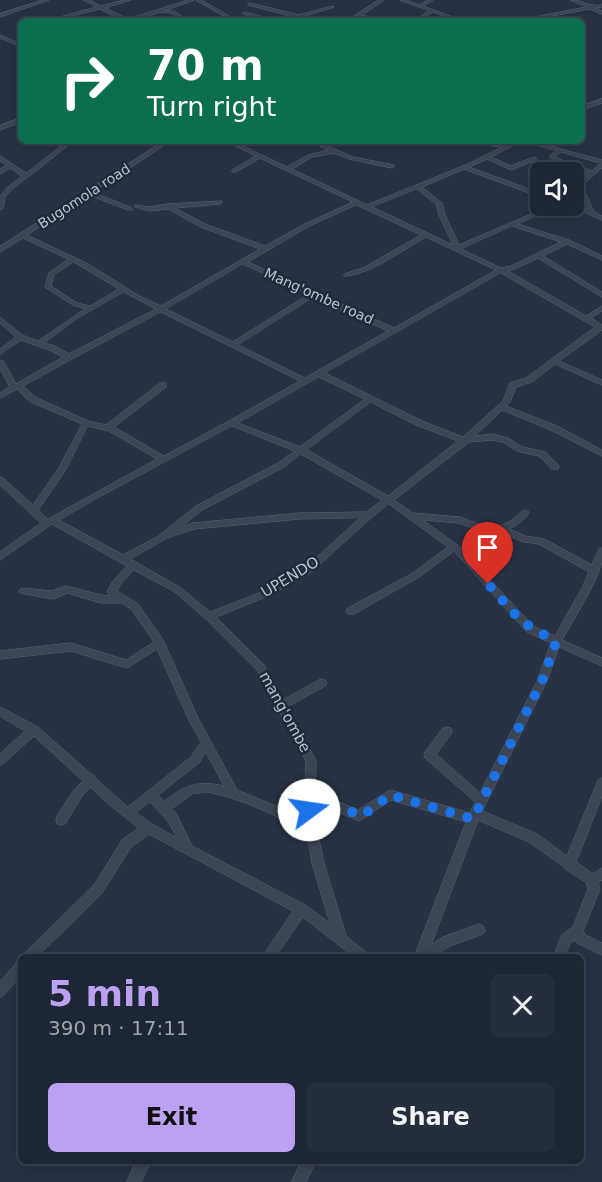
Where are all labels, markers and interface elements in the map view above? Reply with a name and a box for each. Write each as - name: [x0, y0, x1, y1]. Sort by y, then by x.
- text: 70 m: [147, 41, 264, 90]
- icon: right: [48, 42, 126, 120]
- text: Turn right: [147, 91, 276, 122]
- street label: Bugomola road: [35, 160, 133, 232]
- map controls: [530, 162, 584, 216]
- button: sound: [530, 162, 584, 216]
- street label: Mang'ombe road: [262, 265, 376, 327]
- pin: [462, 522, 513, 584]
- icon: arrive: [471, 531, 504, 564]
- street label: UPENDO: [258, 553, 322, 601]
- street label: mang'ombe: [255, 668, 315, 756]
- position arrow: [277, 778, 341, 842]
- text: 5 min: [48, 973, 161, 1014]
- button: close: [491, 974, 554, 1037]
- text: 390 m · 17:11: [48, 1016, 189, 1040]
- button: Exit: [48, 1083, 295, 1152]
- button: Share: [307, 1083, 554, 1152]

